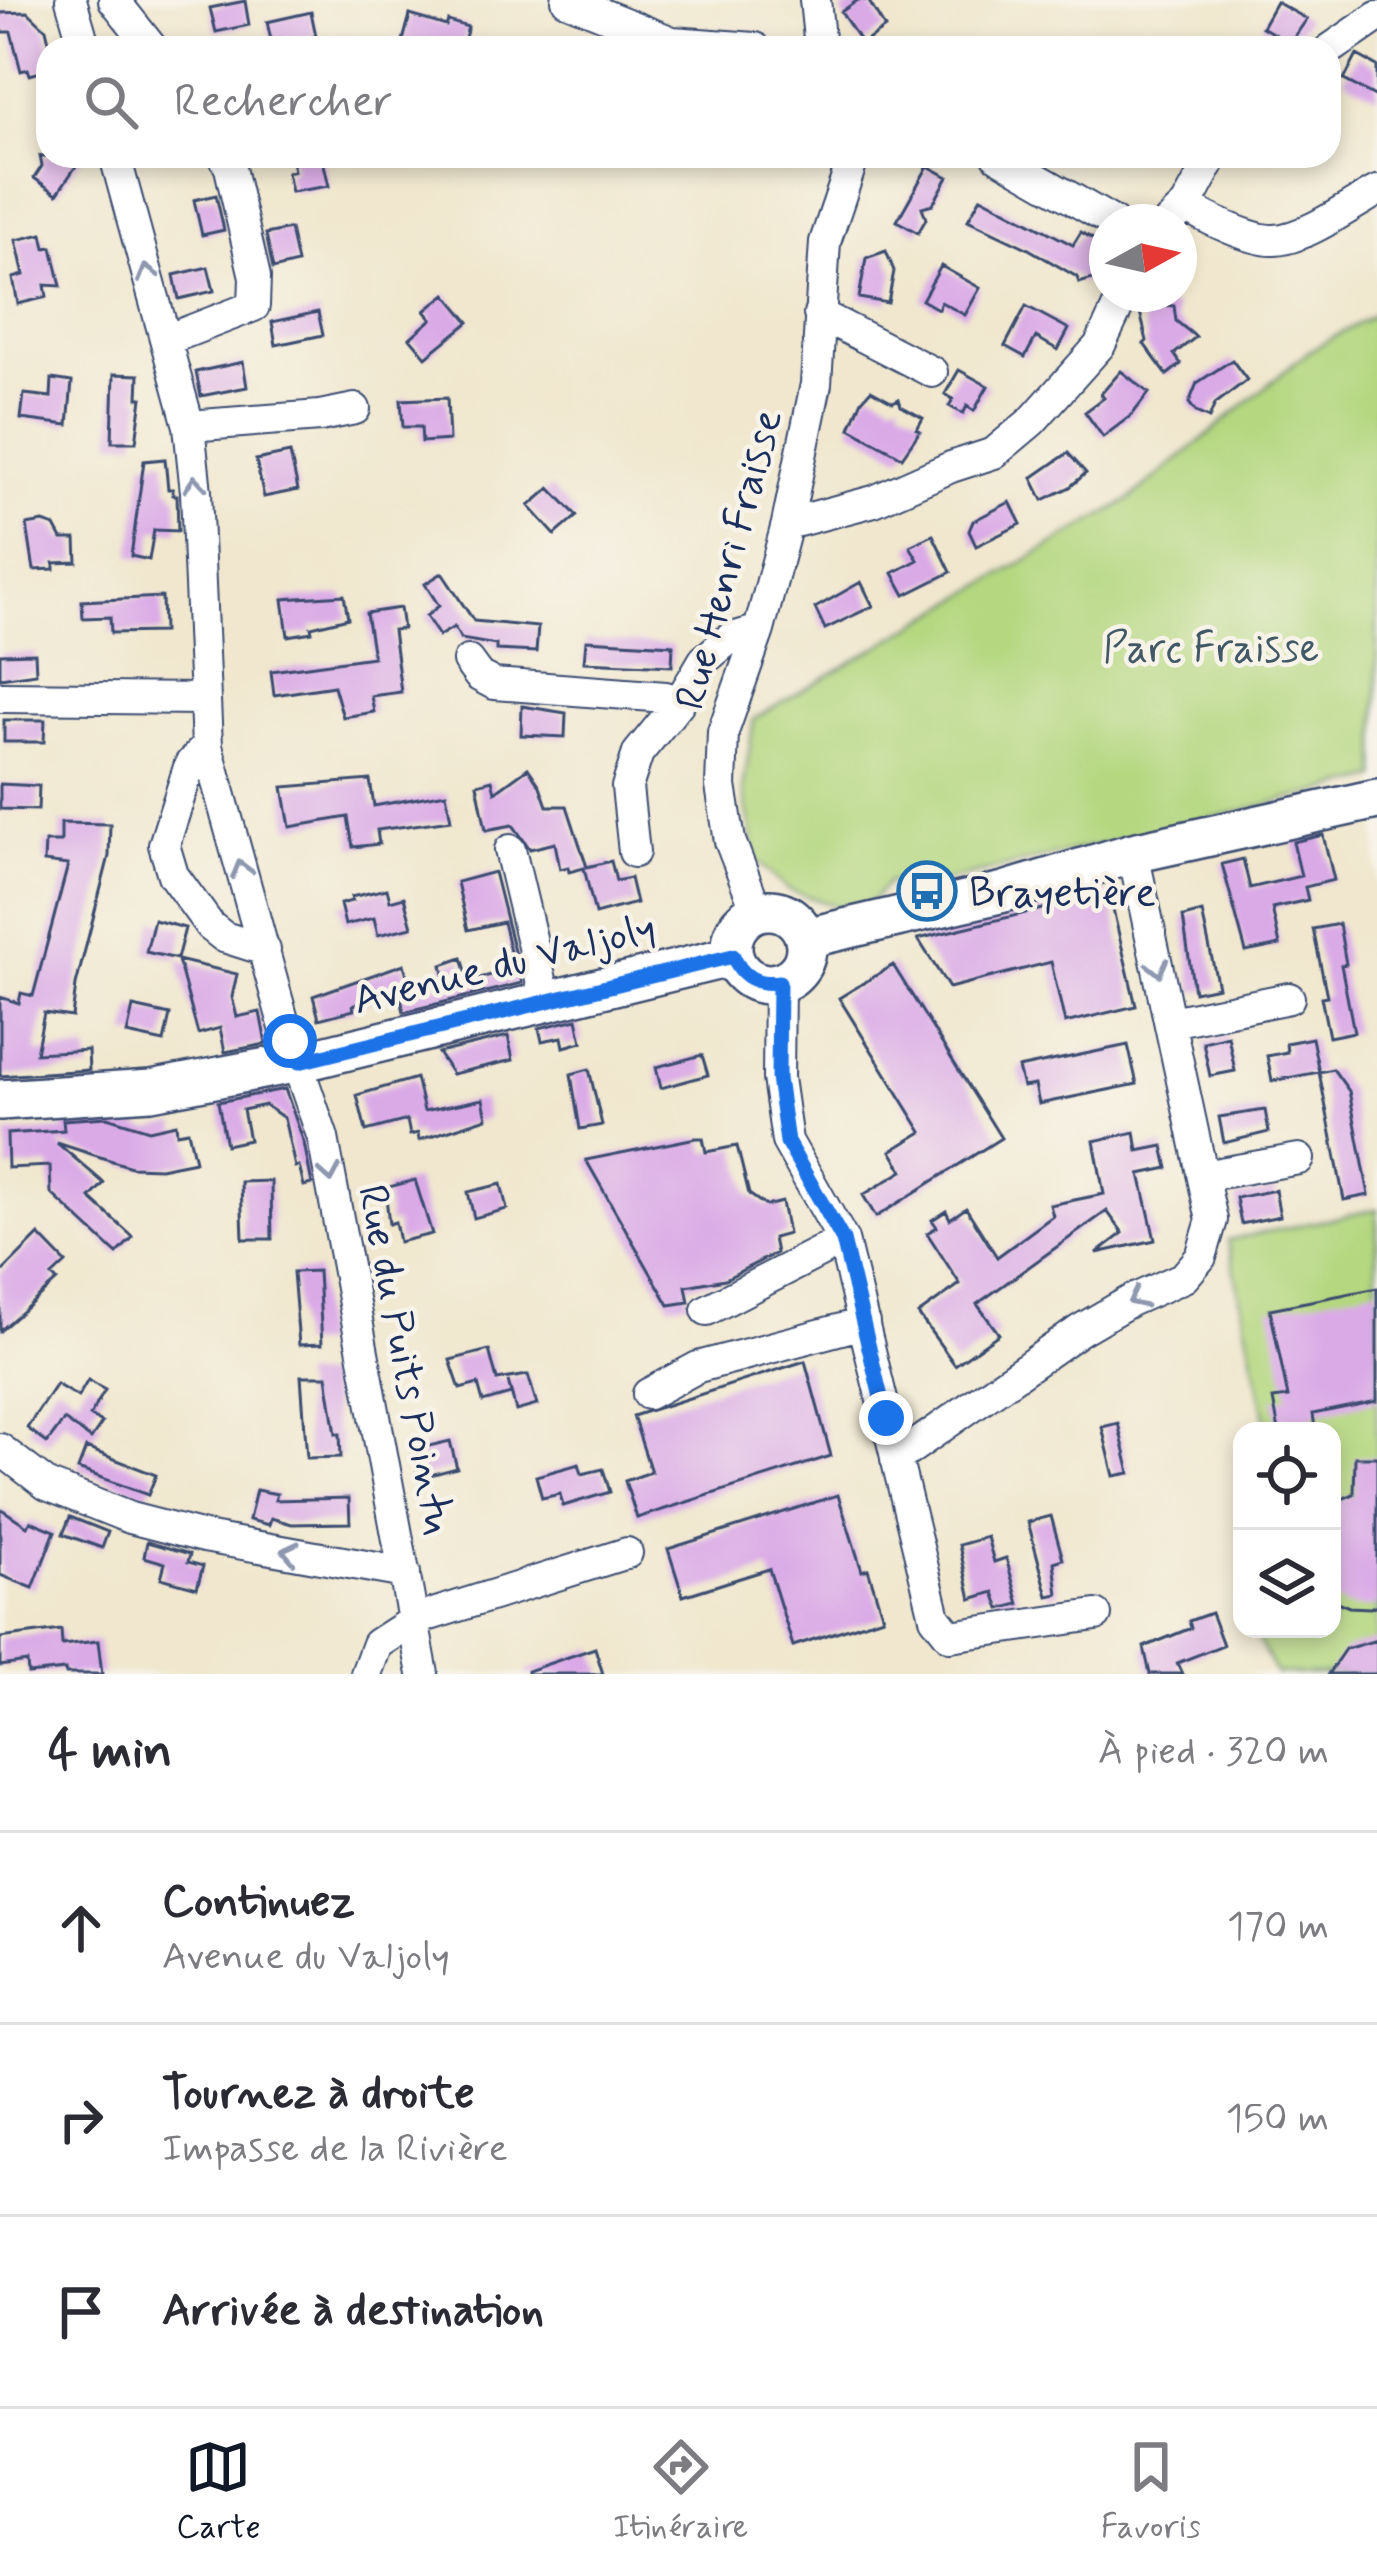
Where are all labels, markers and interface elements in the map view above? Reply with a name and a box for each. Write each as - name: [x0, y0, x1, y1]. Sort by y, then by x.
- search box: [36, 36, 1341, 168]
- icon: search: [78, 69, 144, 135]
- text: Rechercher: [174, 73, 393, 132]
- north arrow: [1089, 204, 1197, 312]
- one-way arrow: [137, 263, 162, 284]
- street label: Rue Henri Fraisse: [664, 404, 797, 716]
- one-way arrow: [183, 474, 208, 493]
- park label: Parc Fraisse: [1103, 622, 1319, 677]
- one-way arrow: [231, 860, 256, 880]
- bus stop icon: Brayetière: [896, 860, 958, 922]
- place label: Brayetière: [969, 867, 1156, 922]
- street label: Avenue du Valjoly: [348, 901, 662, 1030]
- one-way arrow: [1144, 957, 1169, 977]
- route start: [263, 1014, 317, 1068]
- one-way arrow: [316, 1164, 341, 1184]
- street label: Rue du Puits Pointu: [343, 1180, 464, 1539]
- one-way arrow: [1127, 1285, 1149, 1308]
- route end: [859, 1391, 913, 1445]
- map controls: [1233, 1422, 1341, 1638]
- button: locate: [1233, 1422, 1341, 1530]
- button: layers: [1233, 1530, 1341, 1638]
- one-way arrow: [280, 1540, 300, 1565]
- text: 4 min: [48, 1719, 172, 1785]
- text: À pied · 320 m: [1098, 1727, 1329, 1778]
- text: Continuez: [162, 1873, 355, 1932]
- icon: ahead: [48, 1895, 114, 1961]
- text: 170 m: [1227, 1902, 1329, 1953]
- text: Avenue du Valjoly: [162, 1932, 450, 1983]
- text: Tournez à droite: [162, 2065, 475, 2124]
- icon: right: [48, 2087, 114, 2153]
- text: 150 m: [1226, 2094, 1329, 2145]
- text: Impasse de la Rivière: [162, 2124, 508, 2175]
- icon: arrive: [48, 2279, 114, 2345]
- text: Arrivée à destination: [162, 2282, 544, 2341]
- tab: Carte: [176, 2434, 261, 2550]
- tab: Itinéraire: [613, 2434, 748, 2550]
- tab: Favoris: [1101, 2434, 1201, 2550]

